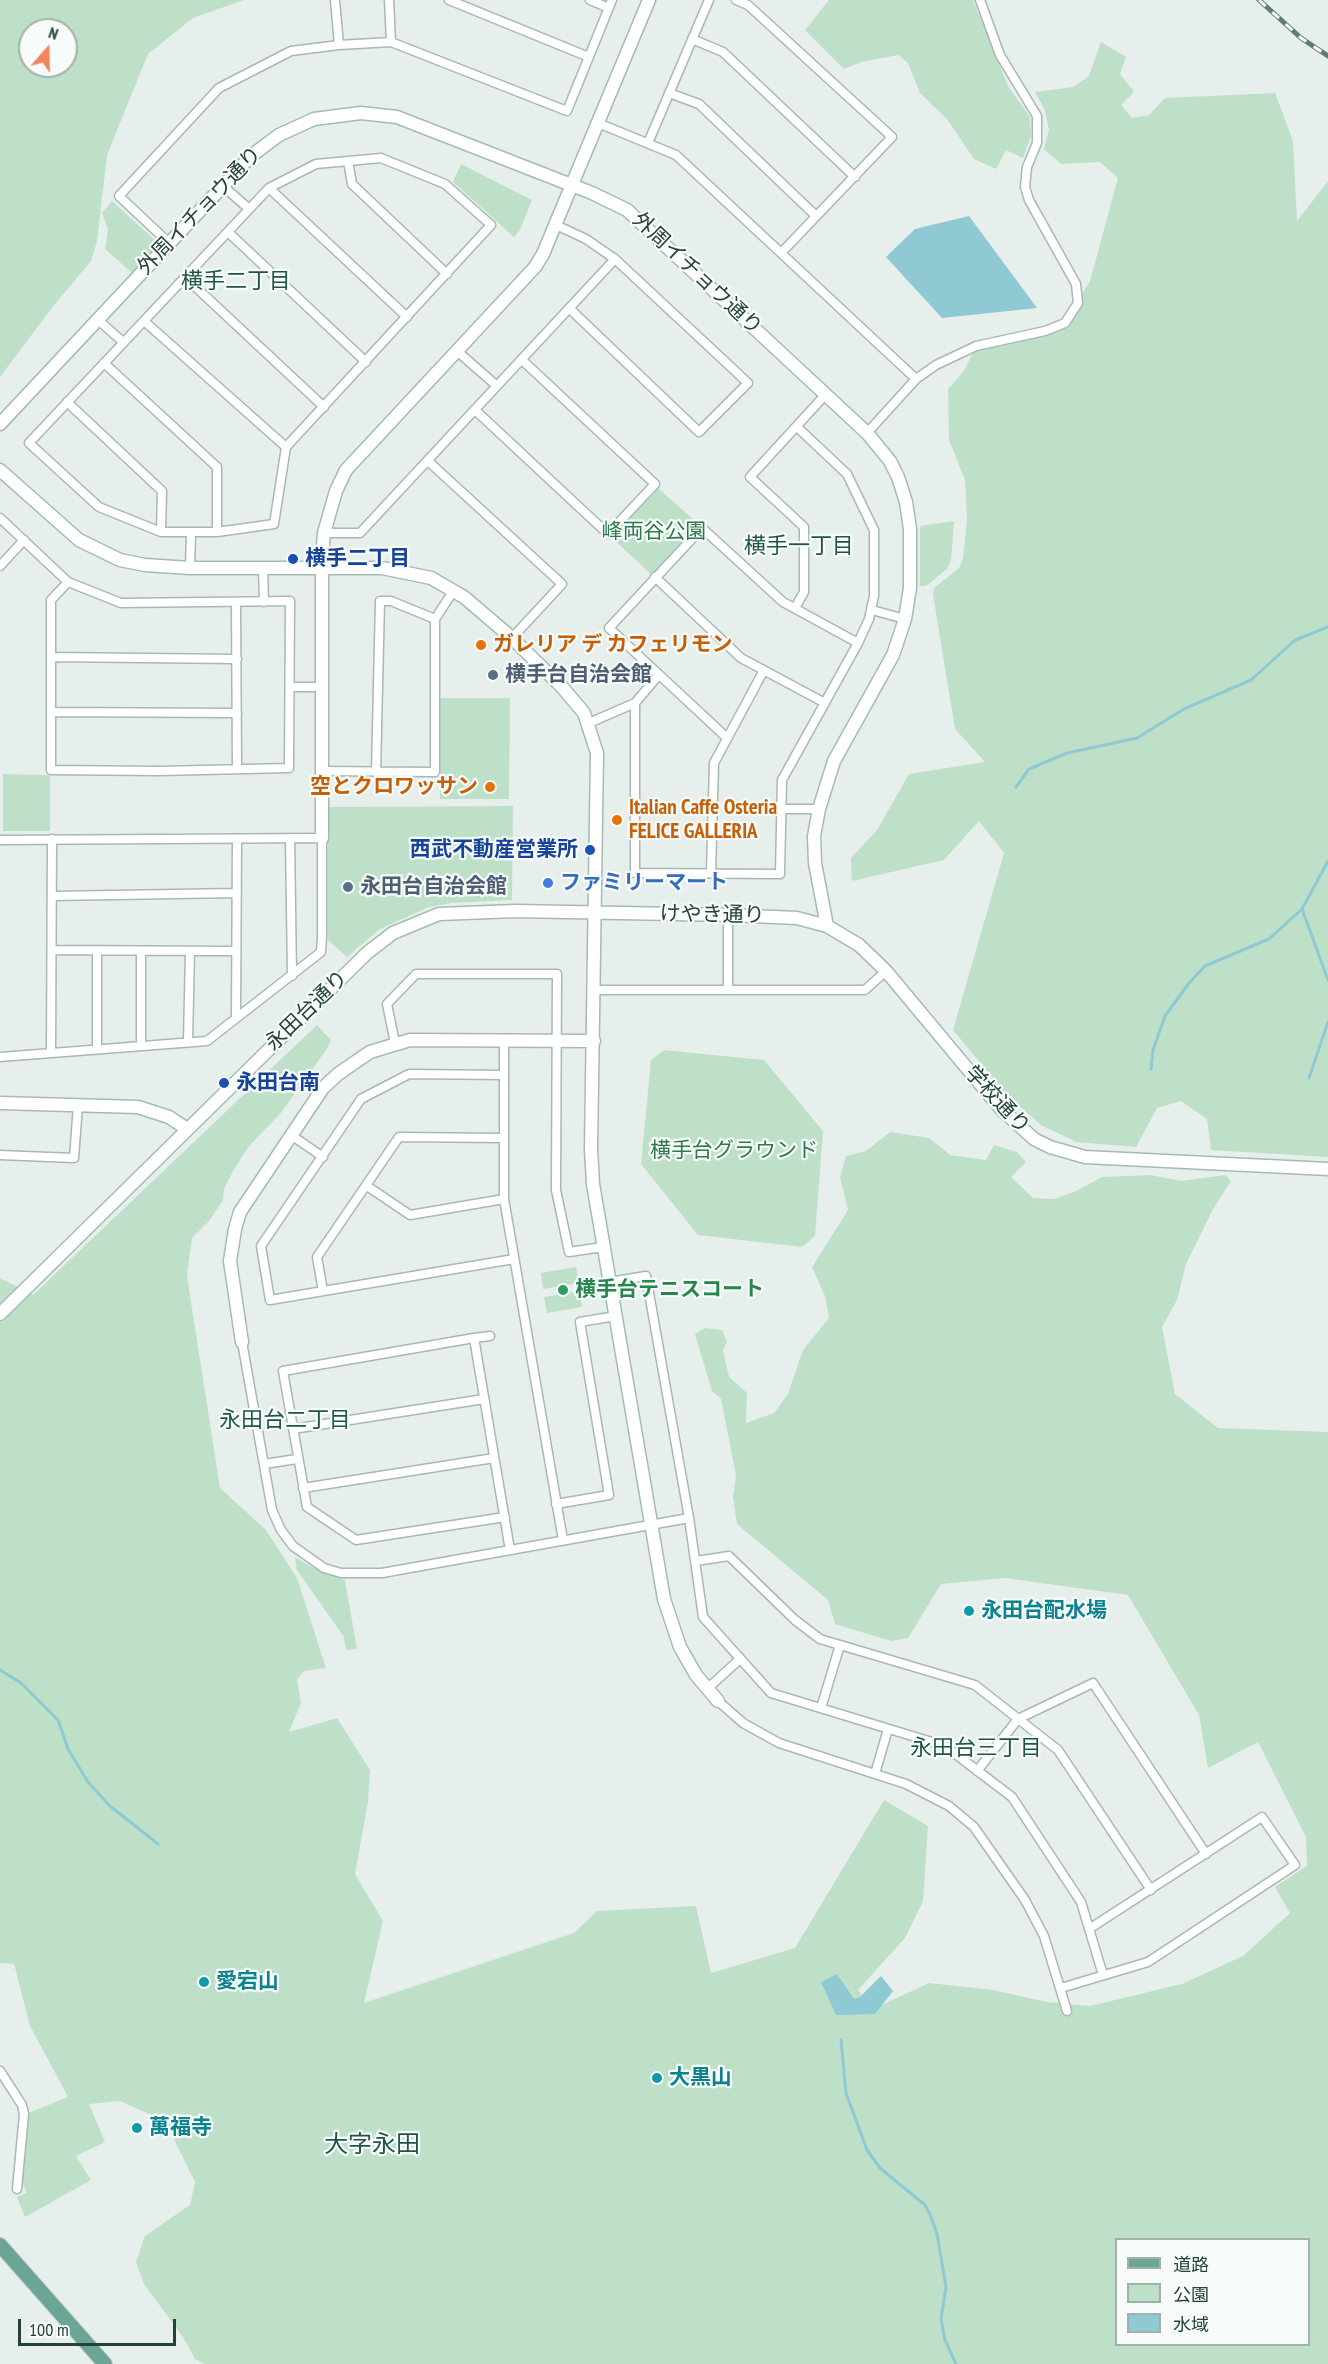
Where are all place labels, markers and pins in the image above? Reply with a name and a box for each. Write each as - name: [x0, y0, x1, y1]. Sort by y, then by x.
- place label: 横手二丁目: [305, 546, 410, 572]
- marker: 横手二丁目: [286, 552, 300, 566]
- place label: ガレリア デ カフェリモン: [493, 632, 733, 658]
- marker: ガレリア デ カフェリモン: [474, 638, 488, 652]
- place label: 横手台自治会館: [505, 662, 652, 688]
- marker: 横手台自治会館: [486, 668, 500, 682]
- place label: 空とクロワッサン: [310, 774, 478, 800]
- marker: 空とクロワッサン: [483, 780, 497, 794]
- place label: Italian Caffe Osteria FELICE GALLERIA: [629, 795, 777, 845]
- marker: Italian Caffe Osteria FELICE GALLERIA: [610, 813, 624, 827]
- place label: 西武不動産営業所: [410, 837, 578, 863]
- marker: 西武不動産営業所: [583, 843, 597, 857]
- place label: ファミリーマート: [560, 870, 728, 896]
- place label: 永田台自治会館: [360, 874, 507, 900]
- marker: ファミリーマート: [541, 876, 555, 890]
- marker: 永田台自治会館: [341, 880, 355, 894]
- place label: 永田台南: [236, 1070, 320, 1096]
- marker: 永田台南: [217, 1076, 231, 1090]
- place label: 横手台テニスコート: [575, 1277, 764, 1303]
- marker: 横手台テニスコート: [556, 1283, 570, 1297]
- place label: 永田台配水場: [981, 1598, 1107, 1624]
- marker: 永田台配水場: [962, 1604, 976, 1618]
- place label: 愛宕山: [216, 1969, 279, 1995]
- marker: 愛宕山: [197, 1975, 211, 1989]
- place label: 大黒山: [669, 2065, 732, 2091]
- marker: 大黒山: [650, 2071, 664, 2085]
- place label: 萬福寺: [149, 2115, 212, 2141]
- marker: 萬福寺: [130, 2121, 144, 2135]

